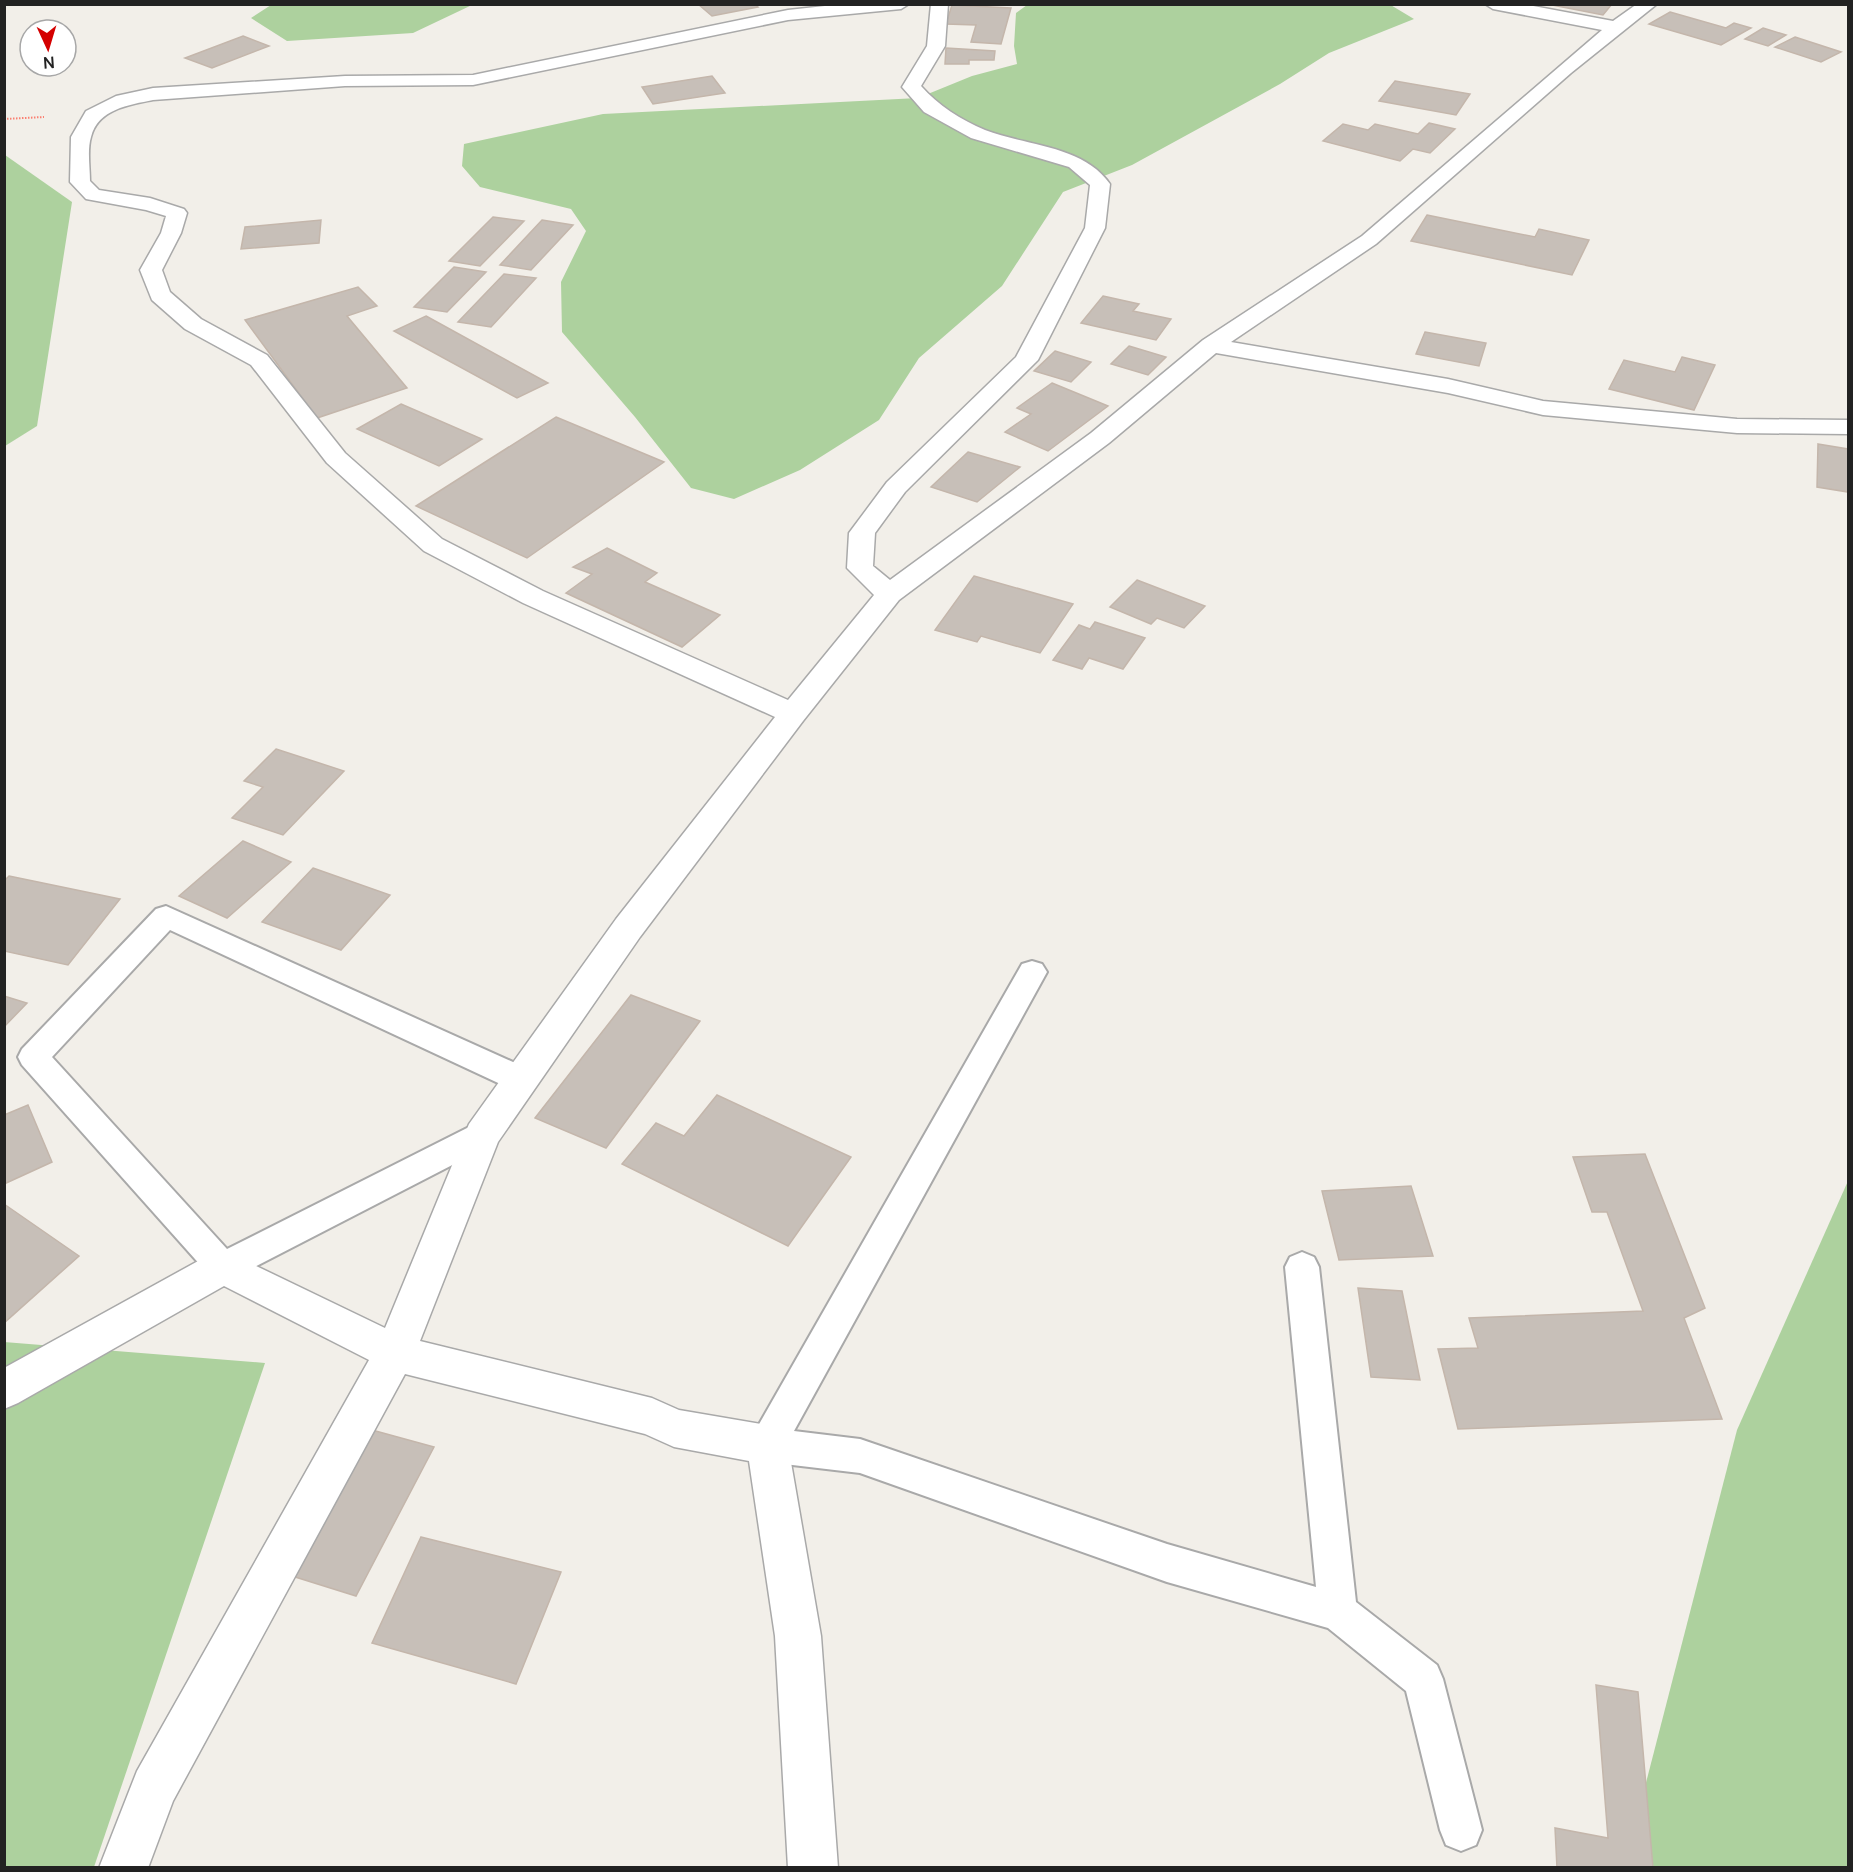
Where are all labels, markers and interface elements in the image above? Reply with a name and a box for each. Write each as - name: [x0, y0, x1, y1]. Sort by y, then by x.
- north arrow: [18, 18, 78, 78]
- text: N: [43, 52, 56, 74]

